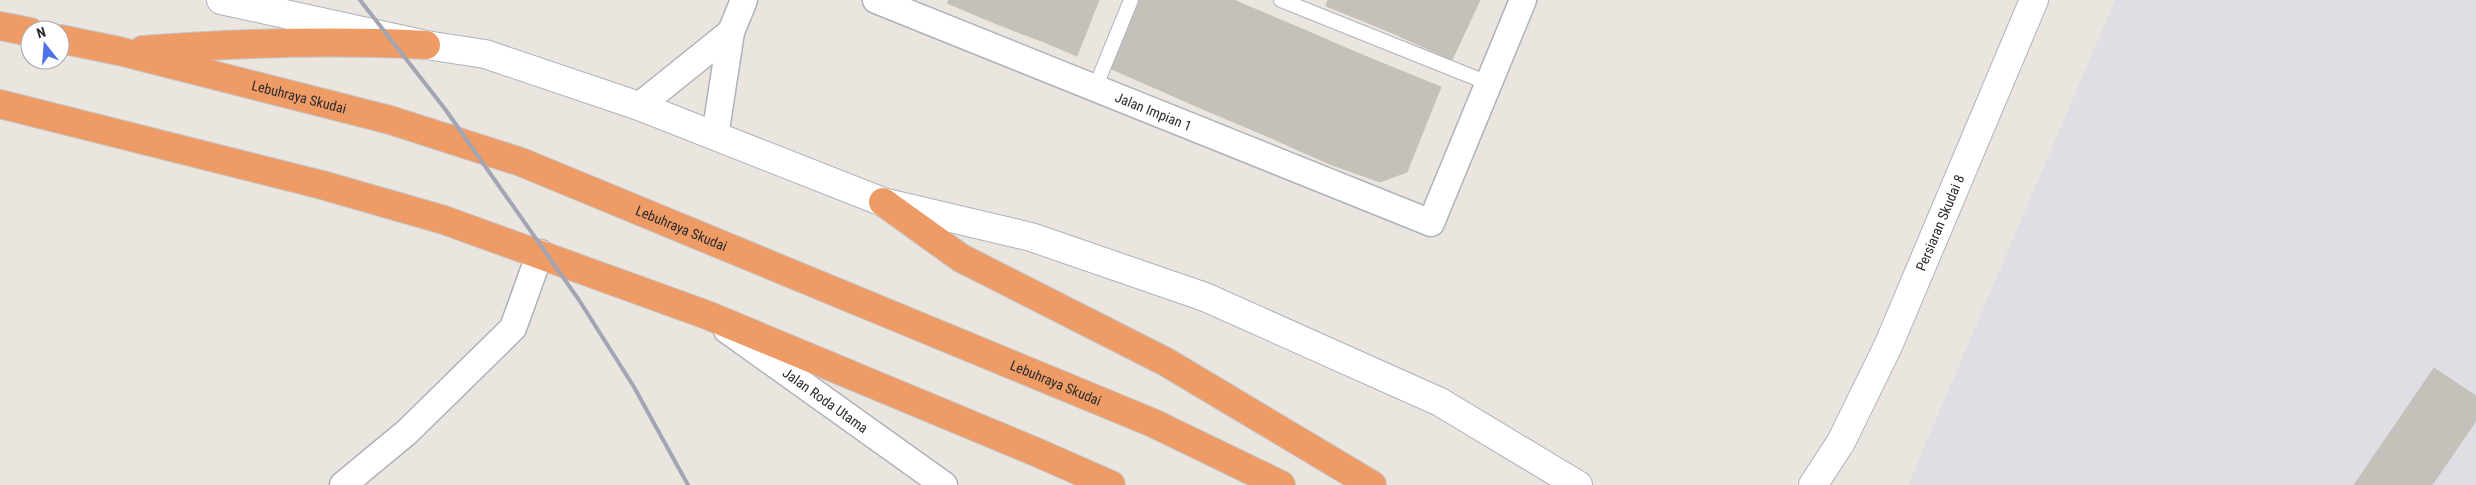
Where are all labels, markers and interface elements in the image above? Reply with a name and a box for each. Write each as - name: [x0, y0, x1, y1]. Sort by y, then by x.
- north arrow: [20, 20, 70, 70]
- text: N: [35, 24, 48, 41]
- street label: Lebuhraya Skudai: [250, 77, 348, 117]
- street label: Jalan Impian 1: [1113, 89, 1194, 134]
- street label: Persiaran Skudai 8: [1913, 172, 1967, 273]
- street label: Lebuhraya Skudai: [633, 202, 729, 254]
- street label: Lebuhraya Skudai: [1008, 357, 1104, 409]
- street label: Jalan Roda Utama: [780, 365, 871, 436]

